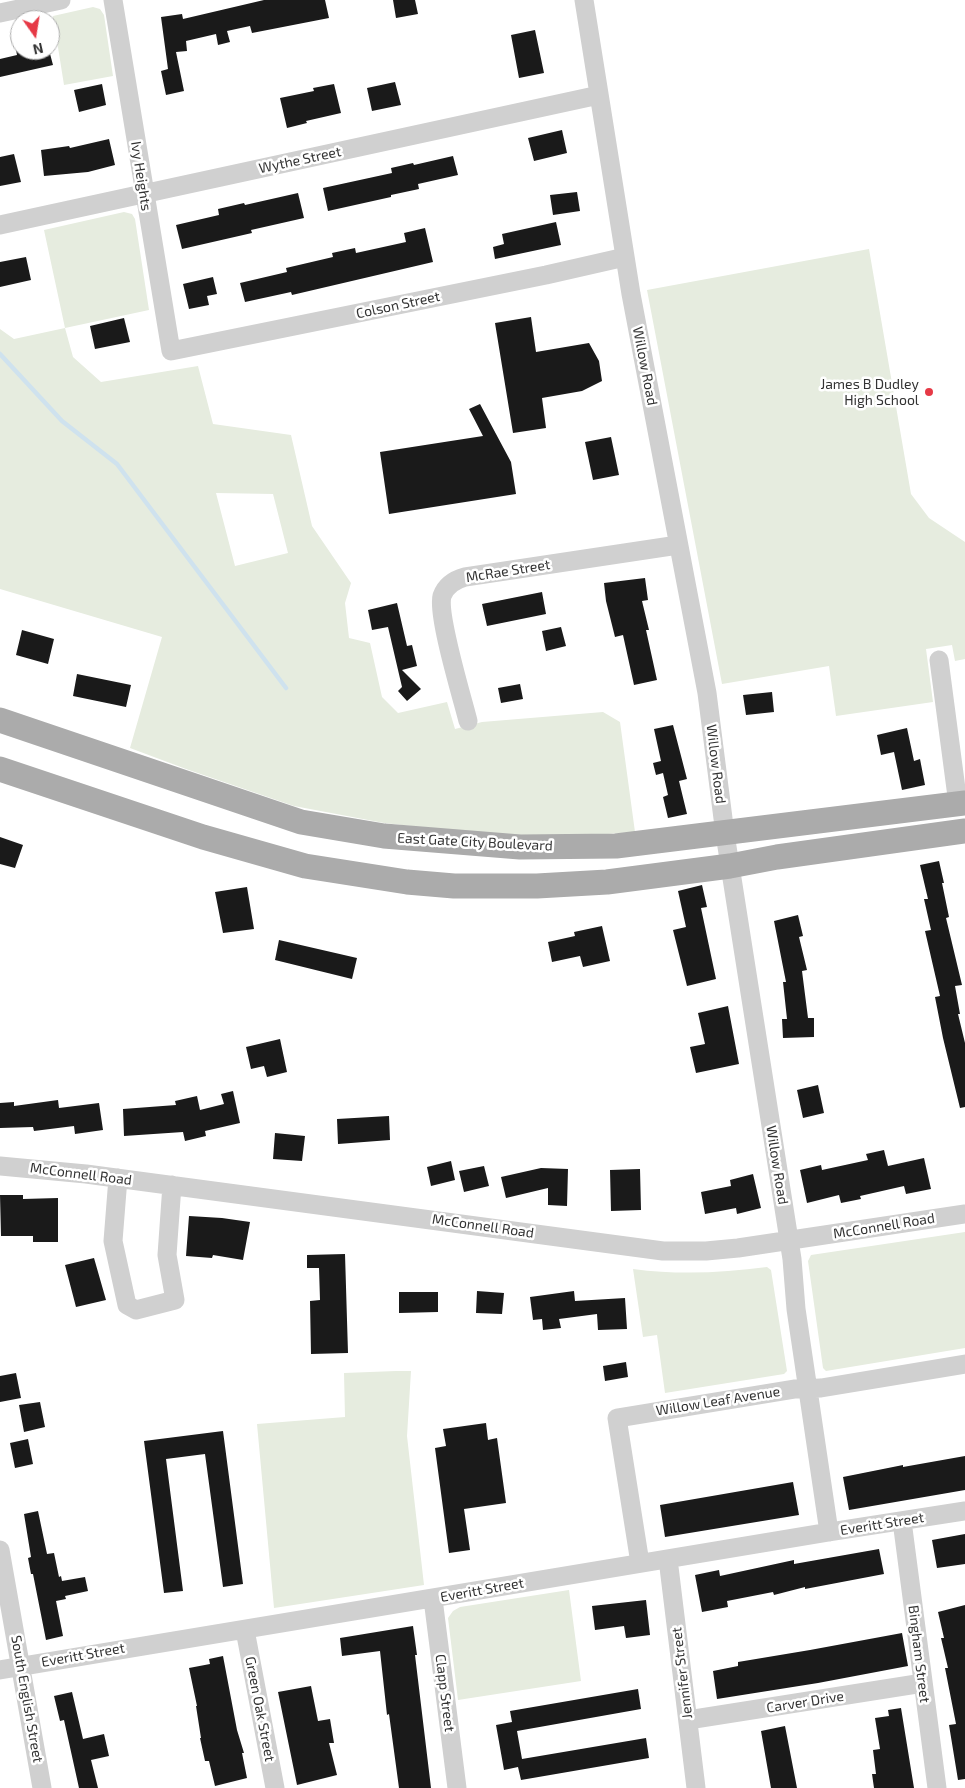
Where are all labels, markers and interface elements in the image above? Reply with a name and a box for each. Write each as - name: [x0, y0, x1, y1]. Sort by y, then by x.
- north arrow: [10, 10, 60, 60]
- text: N: [31, 40, 45, 59]
- street label: Ivy Heights: [127, 140, 155, 212]
- street label: Wythe Street: [257, 143, 343, 177]
- street label: Colson Street: [355, 288, 441, 322]
- street label: Willow Road: [629, 325, 661, 407]
- place label: James B Dudley High School: [820, 376, 919, 408]
- marker: James B Dudley High School: [923, 386, 935, 398]
- street label: McRae Street: [465, 556, 551, 586]
- street label: Willow Road: [703, 723, 729, 805]
- street label: East Gate City Boulevard: [397, 830, 553, 854]
- street label: Willow Road: [762, 1124, 792, 1206]
- street label: McConnell Road: [29, 1159, 133, 1189]
- street label: McConnell Road: [832, 1210, 936, 1242]
- street label: McConnell Road: [431, 1211, 535, 1241]
- street label: Willow Leaf Avenue: [655, 1383, 781, 1419]
- street label: Everitt Street: [839, 1509, 925, 1539]
- street label: Everitt Street: [439, 1574, 525, 1606]
- street label: Bingham Street: [905, 1604, 933, 1704]
- street label: Jennifer Street: [668, 1626, 696, 1720]
- street label: South English Street: [8, 1634, 46, 1764]
- street label: Everitt Street: [40, 1639, 126, 1671]
- street label: Clapp Street: [432, 1653, 458, 1733]
- street label: Green Oak Street: [242, 1655, 278, 1763]
- street label: Carver Drive: [765, 1688, 845, 1716]

